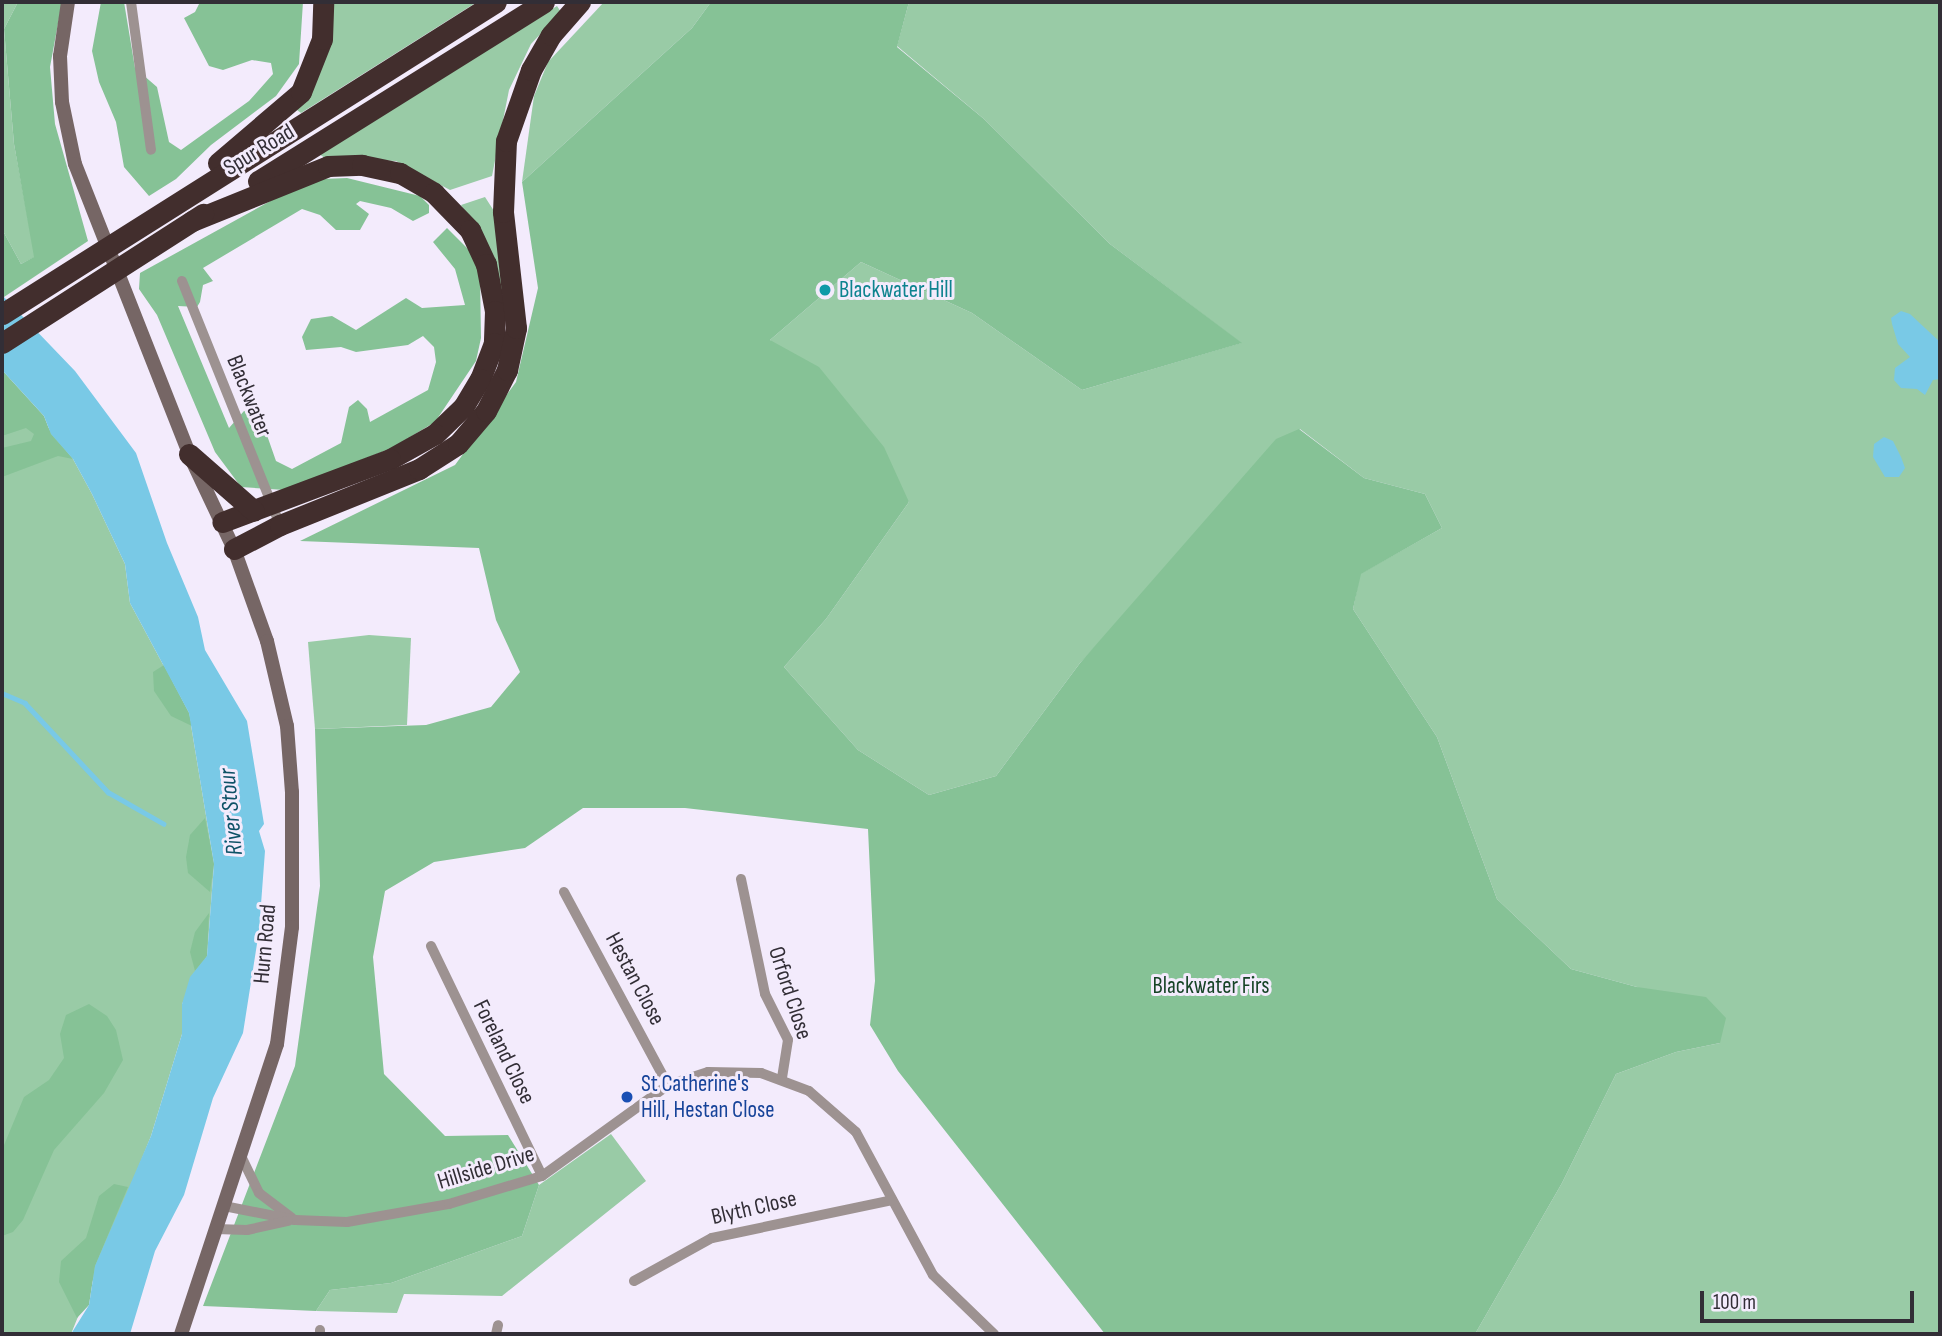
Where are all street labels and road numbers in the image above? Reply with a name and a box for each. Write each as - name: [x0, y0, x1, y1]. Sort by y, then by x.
- street label: Spur Road: [219, 118, 299, 182]
- street label: Blackwater: [220, 351, 278, 441]
- street label: Hurn Road: [248, 903, 282, 985]
- street label: Hestan Close: [599, 928, 671, 1030]
- street label: Orford Close: [762, 943, 818, 1043]
- street label: Foreland Close: [467, 996, 541, 1108]
- street label: Hillside Drive: [434, 1140, 538, 1196]
- street label: Blyth Close: [709, 1185, 799, 1231]

